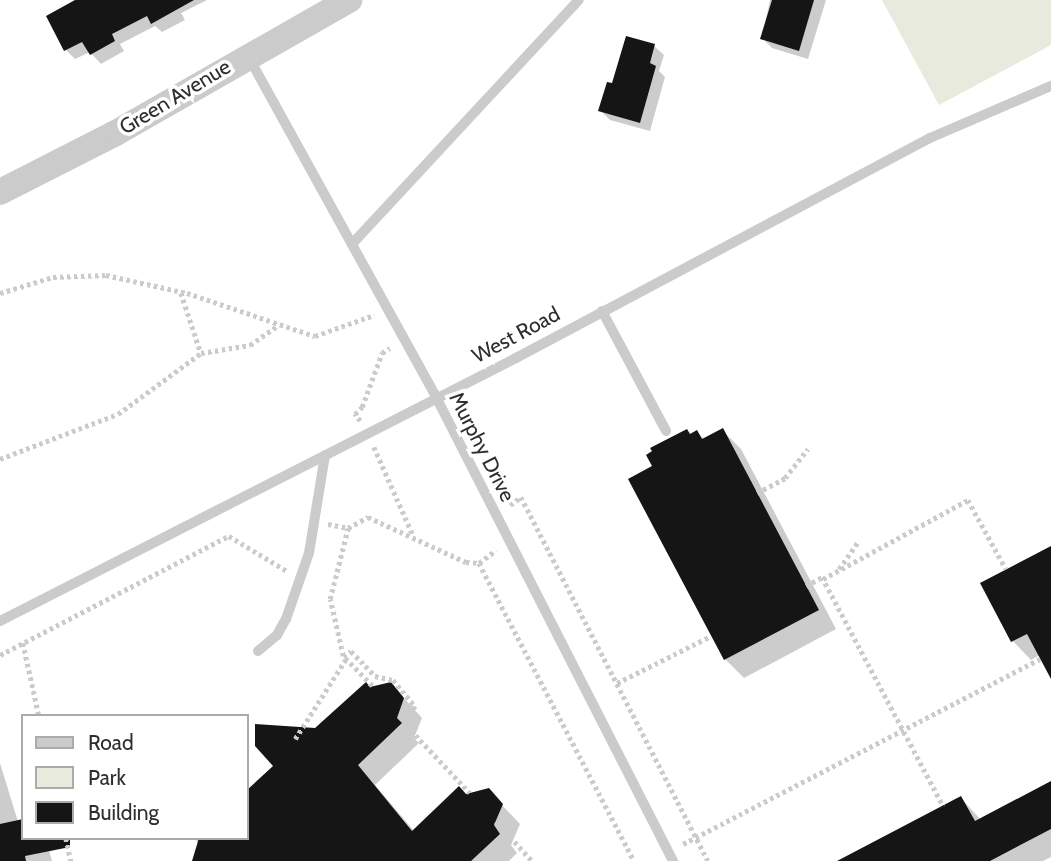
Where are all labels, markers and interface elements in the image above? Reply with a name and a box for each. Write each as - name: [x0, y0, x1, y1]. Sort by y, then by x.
- street label: Green Avenue: [115, 54, 235, 140]
- street label: West Road: [468, 301, 564, 369]
- street label: Murphy Drive: [444, 388, 520, 506]
- legend: [21, 714, 248, 840]
- text: Road: [88, 730, 134, 755]
- text: Park: [88, 765, 126, 790]
- text: Building: [88, 800, 159, 825]

